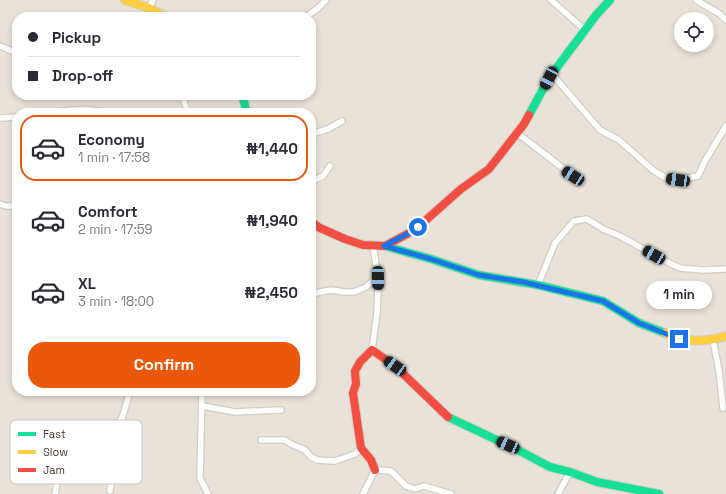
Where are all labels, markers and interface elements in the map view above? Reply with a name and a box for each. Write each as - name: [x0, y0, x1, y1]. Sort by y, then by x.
- map controls: [674, 12, 714, 52]
- button: locate: [674, 12, 714, 52]
- text: Pickup: [52, 28, 101, 47]
- car: [538, 65, 560, 91]
- text: Drop-off: [52, 66, 113, 85]
- icon: car: [30, 130, 66, 166]
- text: Economy: [78, 130, 145, 149]
- text: ₦1,440: [246, 139, 298, 158]
- text: 1 min · 17:58: [78, 149, 150, 166]
- car: [560, 164, 586, 188]
- car: [665, 172, 691, 188]
- icon: car: [30, 202, 66, 238]
- text: Comfort: [78, 202, 138, 221]
- text: ₦1,940: [246, 211, 298, 230]
- route start: [409, 218, 427, 236]
- text: 2 min · 17:59: [78, 221, 152, 238]
- car: [641, 244, 667, 266]
- car: [372, 266, 384, 290]
- icon: car: [30, 274, 66, 310]
- text: XL: [78, 274, 96, 293]
- callout: 1 min: [646, 281, 712, 309]
- text: ₦2,450: [244, 283, 298, 302]
- text: 1 min: [663, 286, 695, 303]
- text: 3 min · 18:00: [78, 293, 154, 310]
- route end: [670, 330, 688, 348]
- button: Confirm: [28, 342, 300, 388]
- car: [382, 354, 408, 378]
- legend: [10, 420, 142, 484]
- text: Fast: [43, 427, 66, 441]
- car: [495, 435, 521, 455]
- text: Slow: [43, 445, 68, 459]
- text: Jam: [43, 463, 65, 477]

